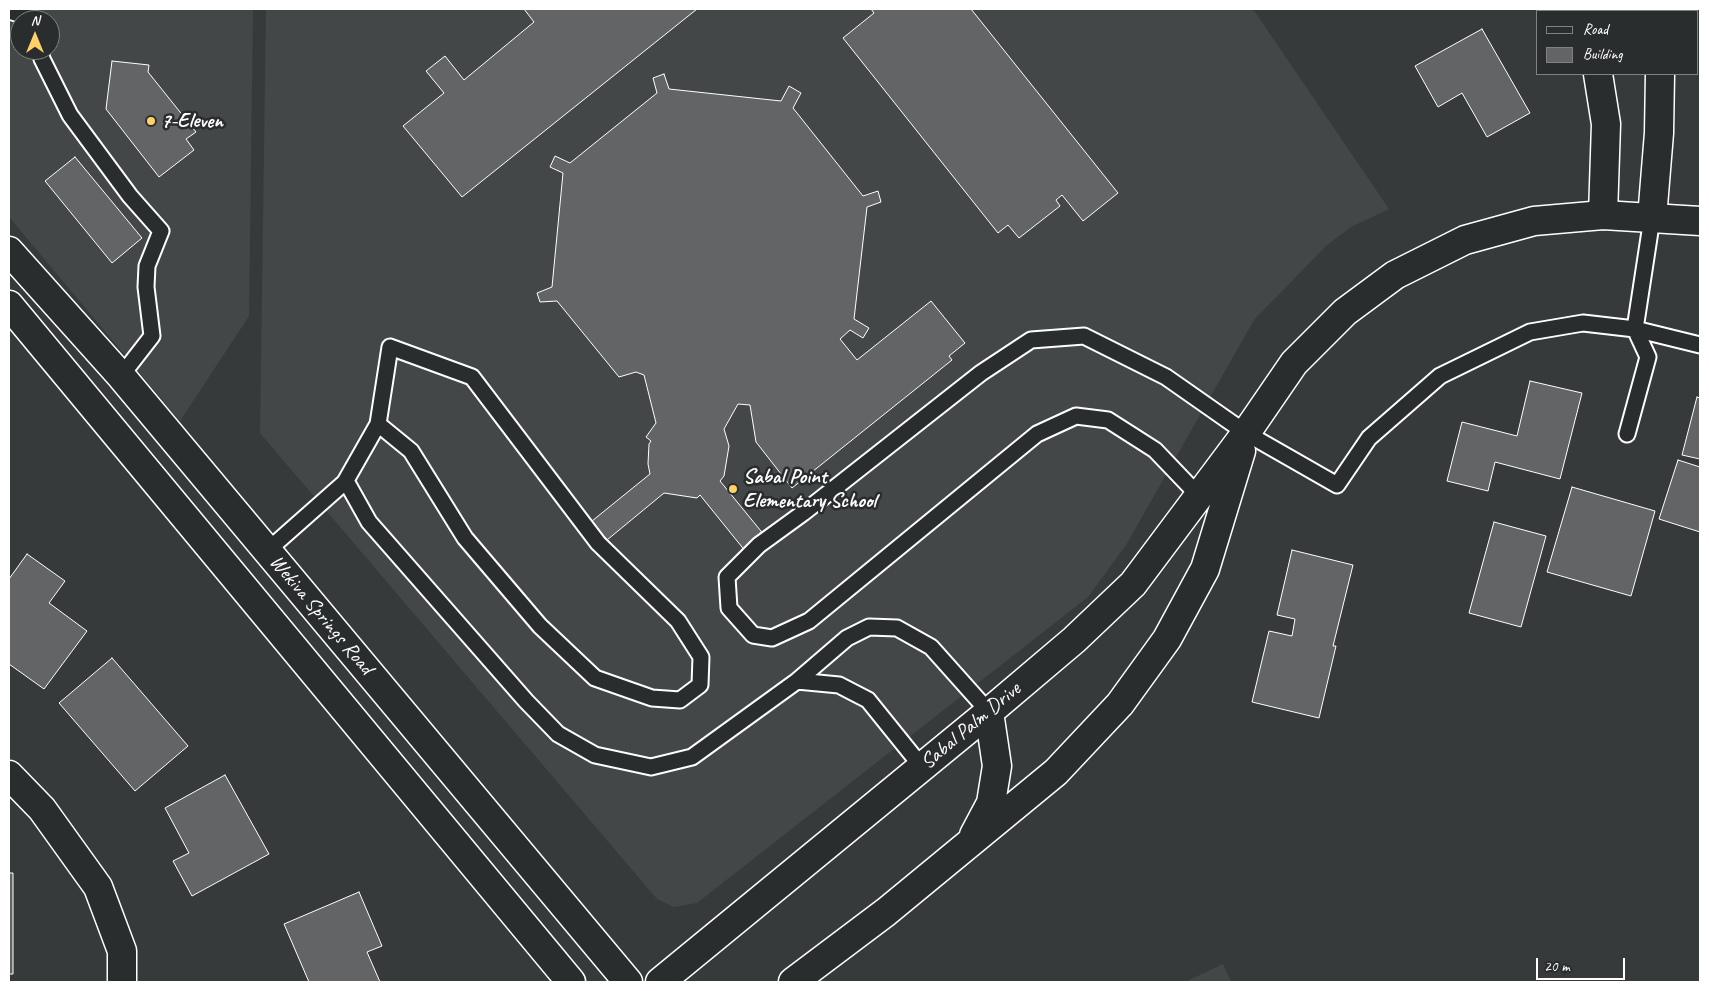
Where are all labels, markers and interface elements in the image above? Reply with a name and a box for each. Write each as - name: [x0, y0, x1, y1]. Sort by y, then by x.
- north arrow: [10, 10, 60, 60]
- legend: [1536, 10, 1699, 75]
- text: N: [31, 12, 39, 29]
- text: Road: [1583, 20, 1608, 39]
- text: Building: [1583, 45, 1622, 64]
- place label: 7-Eleven: [161, 108, 223, 134]
- marker: 7-Eleven: [145, 115, 157, 127]
- place label: Sabal Point Elementary School: [743, 464, 876, 514]
- marker: Sabal Point Elementary School: [727, 483, 739, 495]
- street label: Wekiva Springs Road: [264, 550, 378, 680]
- street label: Sabal Palm Drive: [916, 677, 1026, 775]
- scale bar: [1539, 948, 1628, 980]
- text: 20 m: [1544, 957, 1570, 976]

